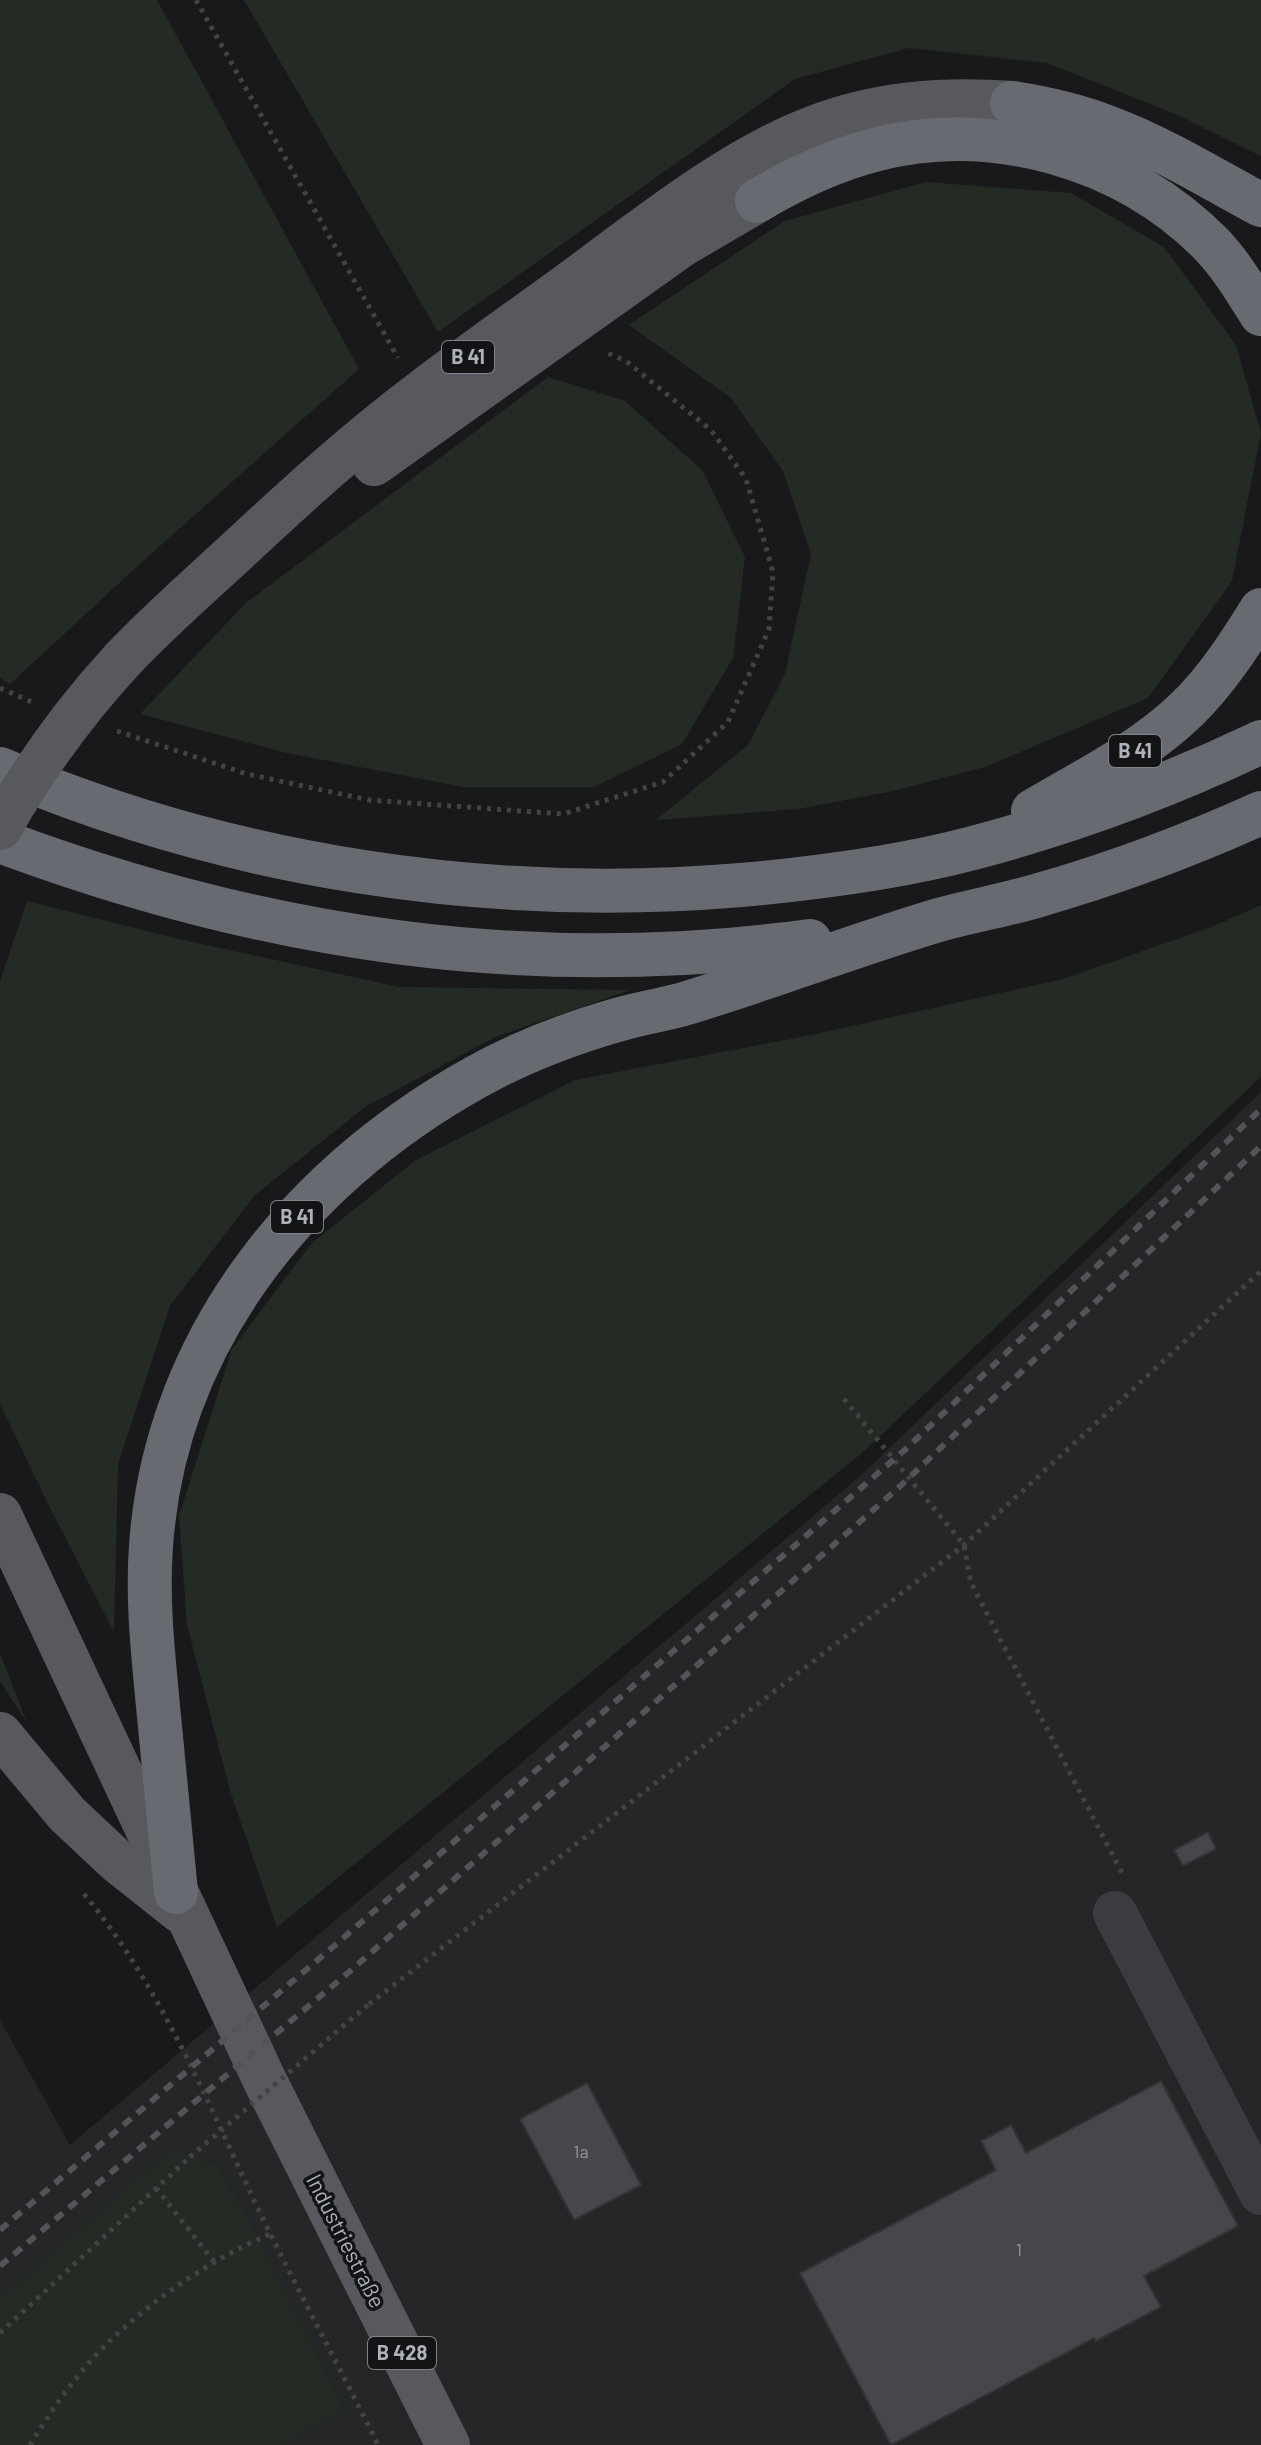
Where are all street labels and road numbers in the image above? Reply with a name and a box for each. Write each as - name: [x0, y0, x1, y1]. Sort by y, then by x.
- road number: B 41: [442, 341, 494, 373]
- road number: B 41: [1109, 735, 1161, 767]
- road number: B 41: [271, 1201, 323, 1233]
- street label: Industriestraße: [302, 2169, 392, 2312]
- road number: B 428: [368, 2337, 436, 2369]

